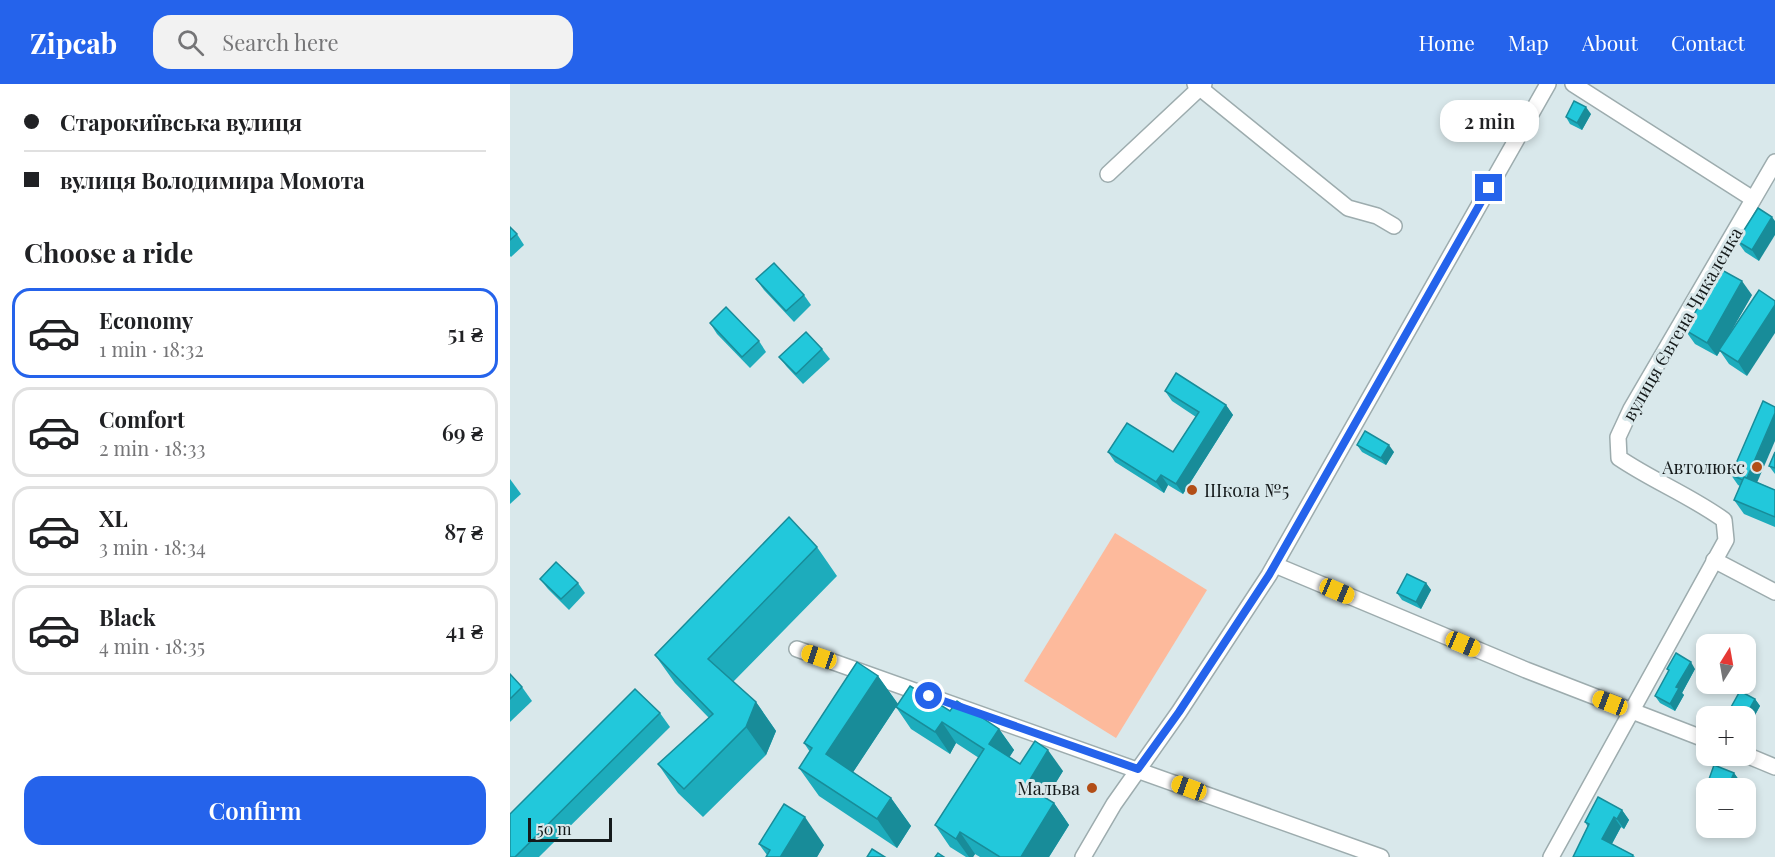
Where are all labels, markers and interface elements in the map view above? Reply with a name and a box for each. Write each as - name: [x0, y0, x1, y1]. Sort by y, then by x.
- search box: [153, 15, 573, 69]
- text: Zipcab: [30, 24, 117, 61]
- icon: search: [174, 26, 207, 59]
- text: Search here: [222, 27, 339, 57]
- text: Home: [1419, 28, 1475, 56]
- text: Map: [1508, 28, 1549, 56]
- text: About: [1582, 28, 1638, 56]
- text: Contact: [1671, 28, 1745, 56]
- callout: 2 min: [1440, 101, 1538, 143]
- text: Старокиївська вулиця: [60, 107, 302, 137]
- text: 2 min: [1464, 107, 1515, 134]
- text: вулиця Володимира Момота: [60, 165, 365, 195]
- route end: [1475, 174, 1502, 201]
- street label: вулиця Євгена Чикаленка: [1617, 223, 1747, 425]
- text: Choose a ride: [24, 234, 193, 270]
- text: Economy: [99, 305, 193, 335]
- icon: car: [27, 306, 81, 360]
- text: 51 ₴: [447, 318, 483, 348]
- text: 1 min · 18:32: [99, 335, 204, 362]
- text: Comfort: [99, 404, 185, 434]
- icon: car: [27, 405, 81, 459]
- text: 69 ₴: [442, 417, 483, 447]
- text: 2 min · 18:33: [99, 434, 206, 461]
- place label: Автолюкс: [1661, 455, 1745, 479]
- marker: Автолюкс: [1750, 460, 1764, 474]
- place label: Школа №5: [1204, 478, 1289, 502]
- marker: Школа №5: [1185, 483, 1199, 497]
- text: XL: [99, 503, 128, 533]
- icon: car: [27, 504, 81, 558]
- text: 87 ₴: [444, 516, 483, 546]
- text: 3 min · 18:34: [99, 533, 206, 560]
- car: [1317, 576, 1357, 606]
- text: Black: [99, 602, 156, 632]
- icon: car: [27, 603, 81, 657]
- text: 41 ₴: [446, 615, 483, 645]
- car: [1443, 629, 1483, 659]
- text: 4 min · 18:35: [99, 632, 205, 659]
- north arrow: [1696, 634, 1756, 694]
- map controls: [1696, 634, 1756, 838]
- car: [799, 643, 839, 671]
- route start: [915, 682, 942, 709]
- car: [1590, 688, 1630, 718]
- button: +: [1696, 706, 1756, 766]
- car: [1169, 773, 1209, 803]
- button: Confirm: [24, 776, 486, 845]
- place label: Мальва: [1017, 776, 1080, 800]
- button: −: [1696, 778, 1756, 838]
- marker: Мальва: [1085, 781, 1099, 795]
- scale bar: [528, 815, 612, 842]
- text: 50 m: [537, 818, 571, 839]

